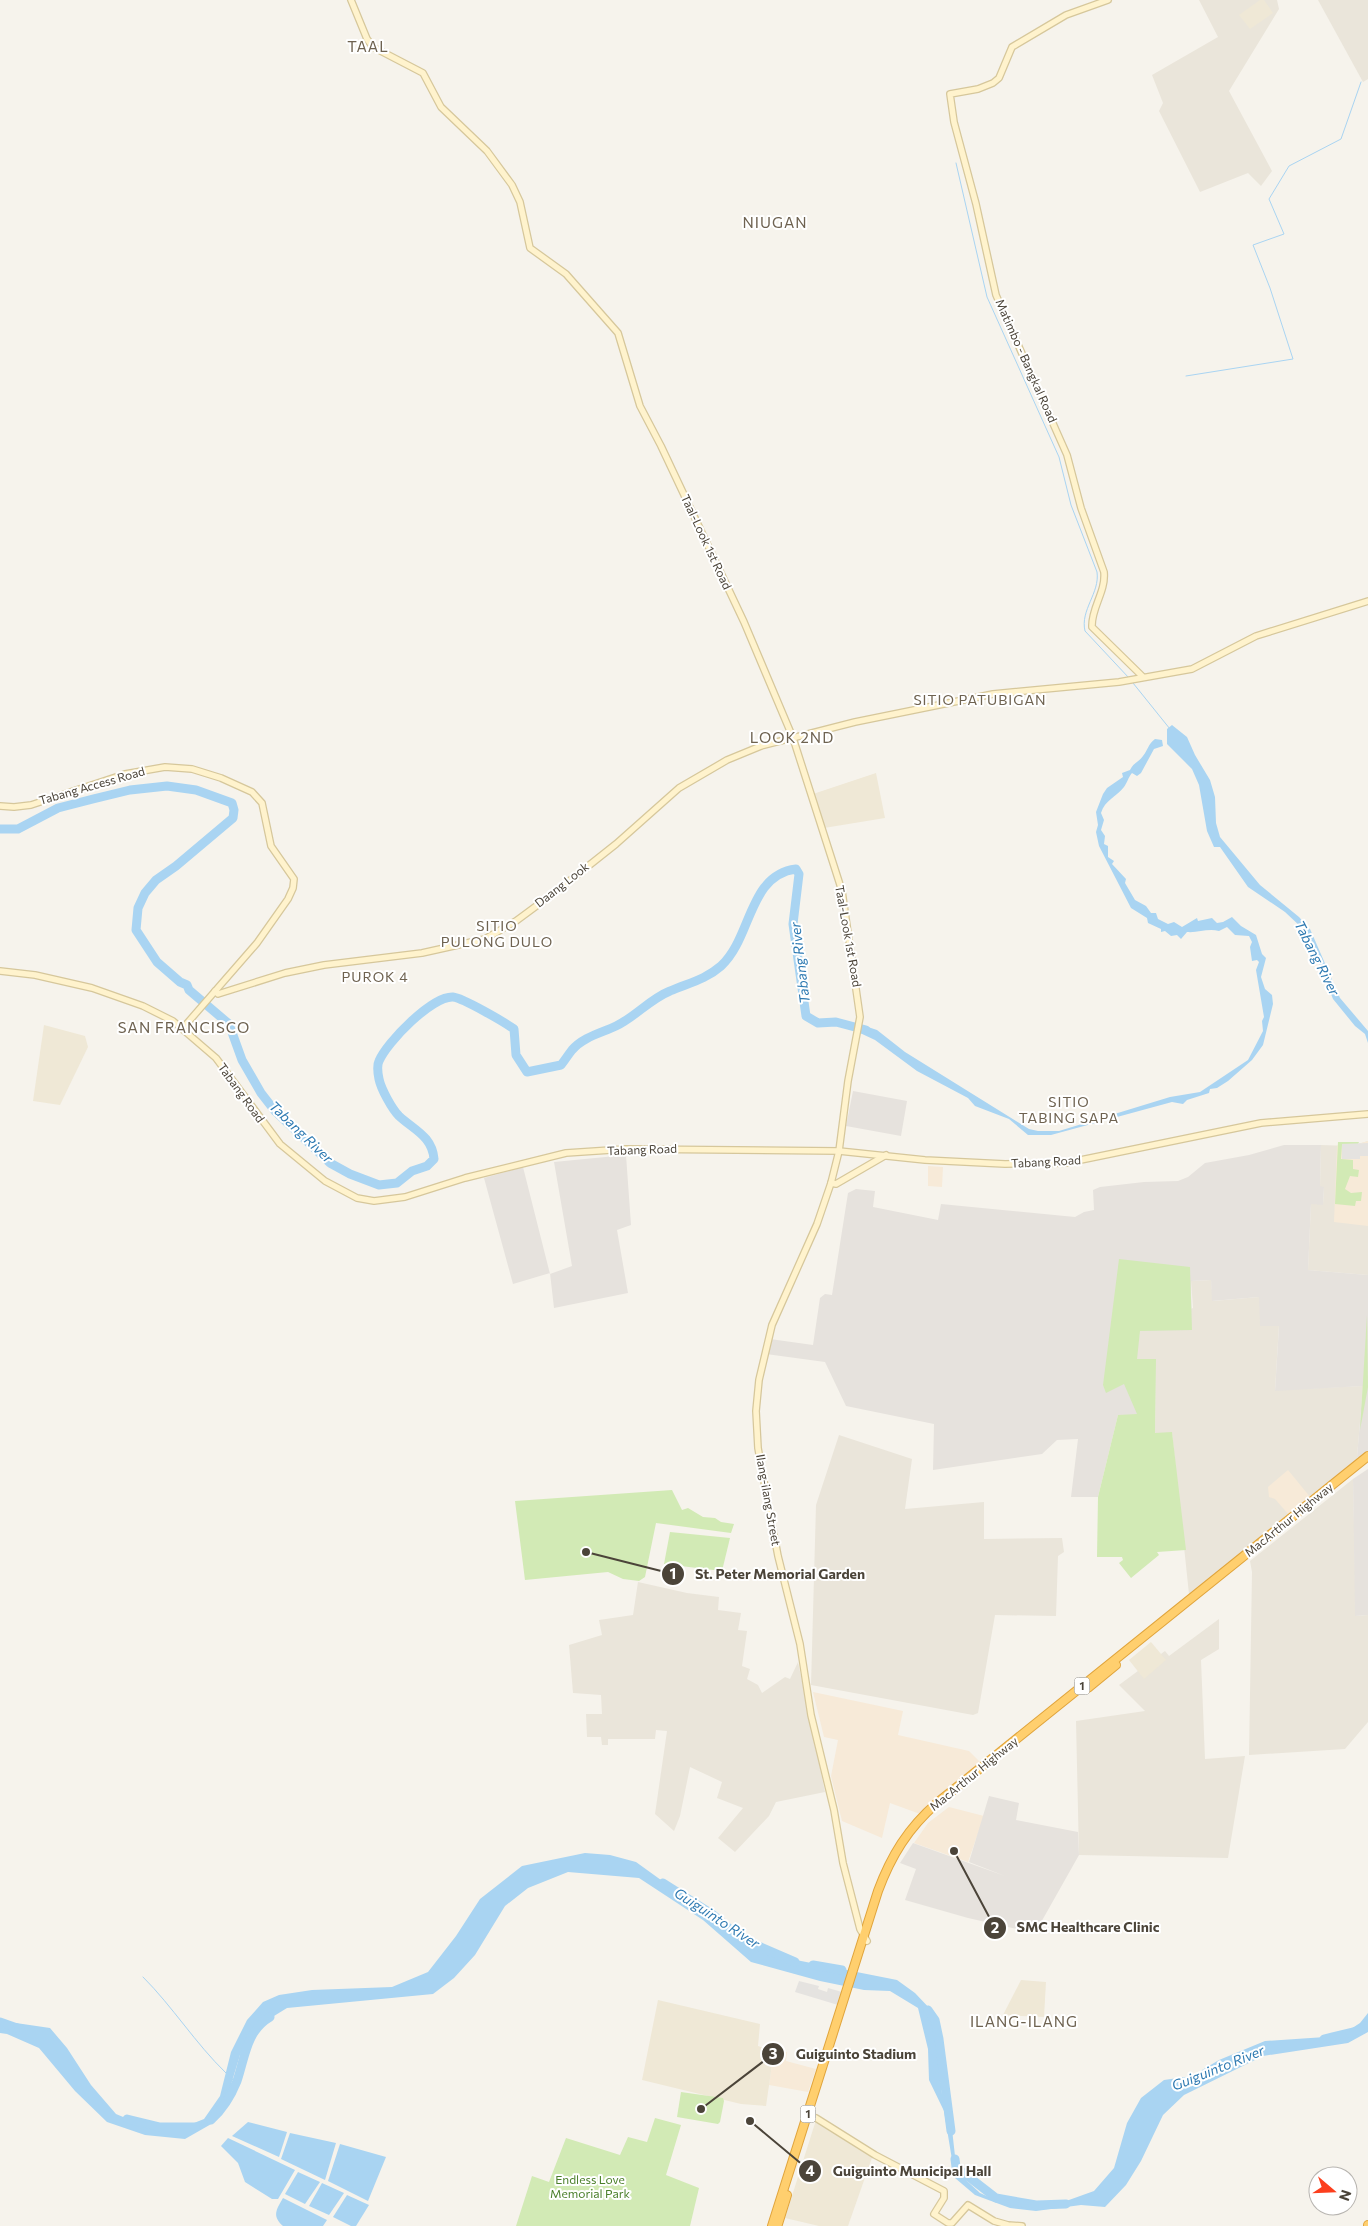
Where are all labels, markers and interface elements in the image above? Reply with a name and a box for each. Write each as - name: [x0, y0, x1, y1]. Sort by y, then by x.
- district label: TAAL: [347, 37, 389, 55]
- district label: NIUGAN: [742, 213, 808, 231]
- street label: Matimbo - Bangkal Road: [993, 297, 1061, 425]
- street label: Taal-Look 1st Road: [679, 492, 735, 591]
- district label: SITIO PATUBIGAN: [913, 691, 1047, 708]
- district label: LOOK 2ND: [750, 728, 834, 746]
- street label: Tabang Access Road: [37, 763, 146, 807]
- street label: Daang Look: [532, 858, 592, 910]
- street label: Taal-Look 1st Road: [833, 884, 865, 988]
- district label: SITIO PULONG DULO: [441, 917, 553, 950]
- water label: Tabang River: [1291, 917, 1344, 999]
- water label: Tabang River: [786, 921, 813, 1005]
- district label: PUROK 4: [341, 968, 409, 985]
- district label: SAN FRANCISCO: [118, 1018, 250, 1036]
- street label: Tabang Road: [216, 1060, 268, 1125]
- district label: SITIO TABING SAPA: [1019, 1093, 1119, 1126]
- water label: Tabang River: [266, 1097, 337, 1167]
- street label: Tabang Road: [607, 1141, 677, 1157]
- street label: Tabang Road: [1011, 1152, 1081, 1170]
- street label: Ilang-ilang Street: [754, 1453, 784, 1547]
- street label: MacArthur Highway: [1241, 1479, 1335, 1559]
- callout: St. Peter Memorial Garden: [660, 1560, 875, 1589]
- text: 1: [670, 1564, 676, 1582]
- text: St. Peter Memorial Garden: [695, 1565, 865, 1582]
- road number: 1: [1074, 1678, 1090, 1694]
- street label: MacArthur Highway: [926, 1733, 1020, 1813]
- water label: Guiguinto River: [671, 1884, 763, 1952]
- callout: SMC Healthcare Clinic: [982, 1913, 1170, 1942]
- text: 2: [991, 1918, 999, 1936]
- text: SMC Healthcare Clinic: [1017, 1918, 1160, 1935]
- district label: ILANG-ILANG: [970, 2012, 1078, 2030]
- callout: Guiguinto Stadium: [761, 2039, 926, 2068]
- water label: Guiguinto River: [1169, 2041, 1267, 2094]
- text: 3: [769, 2044, 778, 2062]
- text: Guiguinto Stadium: [796, 2045, 916, 2062]
- road number: 1: [800, 2106, 816, 2122]
- callout: Guiguinto Municipal Hall: [798, 2156, 1001, 2185]
- text: 4: [805, 2161, 815, 2179]
- text: Guiguinto Municipal Hall: [833, 2162, 991, 2179]
- north arrow: [1308, 2166, 1358, 2216]
- park label: Endless Love Memorial Park: [550, 2172, 631, 2200]
- text: N: [1336, 2188, 1356, 2203]

